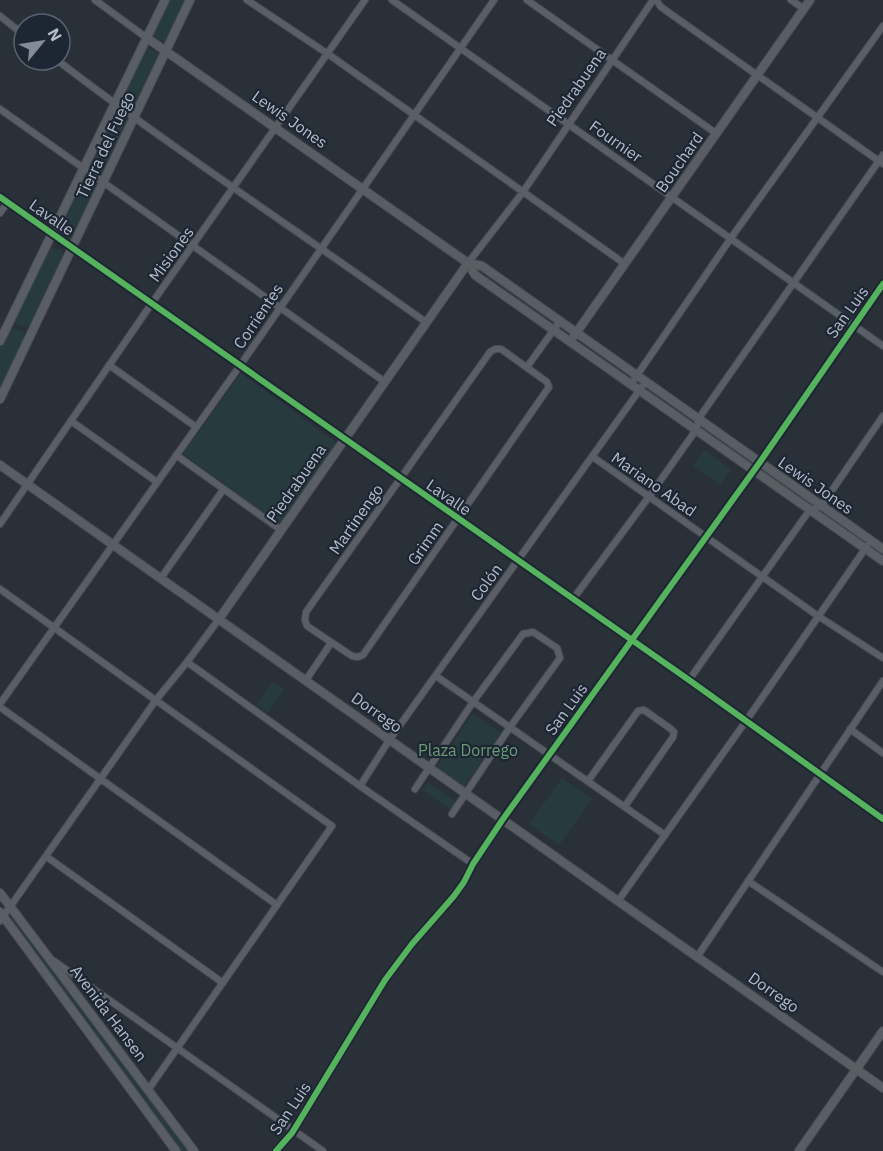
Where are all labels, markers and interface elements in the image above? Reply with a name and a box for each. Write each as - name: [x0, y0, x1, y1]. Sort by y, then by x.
- north arrow: [12, 12, 72, 72]
- text: N: [43, 24, 67, 45]
- street label: Piedrabuena: [542, 44, 611, 130]
- street label: Lewis Jones: [249, 86, 331, 152]
- street label: Tierra del Fuego: [71, 88, 139, 202]
- street label: Fournier: [586, 116, 646, 167]
- street label: Bouchard: [651, 128, 707, 196]
- street label: Lavalle: [26, 194, 78, 240]
- street label: Misiones: [144, 222, 198, 286]
- street label: Corrientes: [229, 279, 287, 353]
- street label: San Luis: [821, 282, 873, 342]
- street label: Piedrabuena: [262, 440, 331, 526]
- street label: Mariano Abad: [608, 447, 700, 521]
- street label: Lewis Jones: [775, 452, 857, 518]
- street label: Lavalle: [423, 474, 475, 520]
- street label: Martinengo: [324, 480, 388, 558]
- street label: Grimm: [403, 517, 447, 569]
- street label: Colón: [466, 559, 506, 605]
- street label: San Luis: [540, 679, 592, 739]
- street label: Dorrego: [348, 687, 406, 737]
- park label: Plaza Dorrego: [418, 740, 518, 760]
- street label: Avenida Hansen: [66, 961, 152, 1065]
- street label: Dorrego: [745, 967, 803, 1017]
- street label: San Luis: [265, 1078, 315, 1138]

